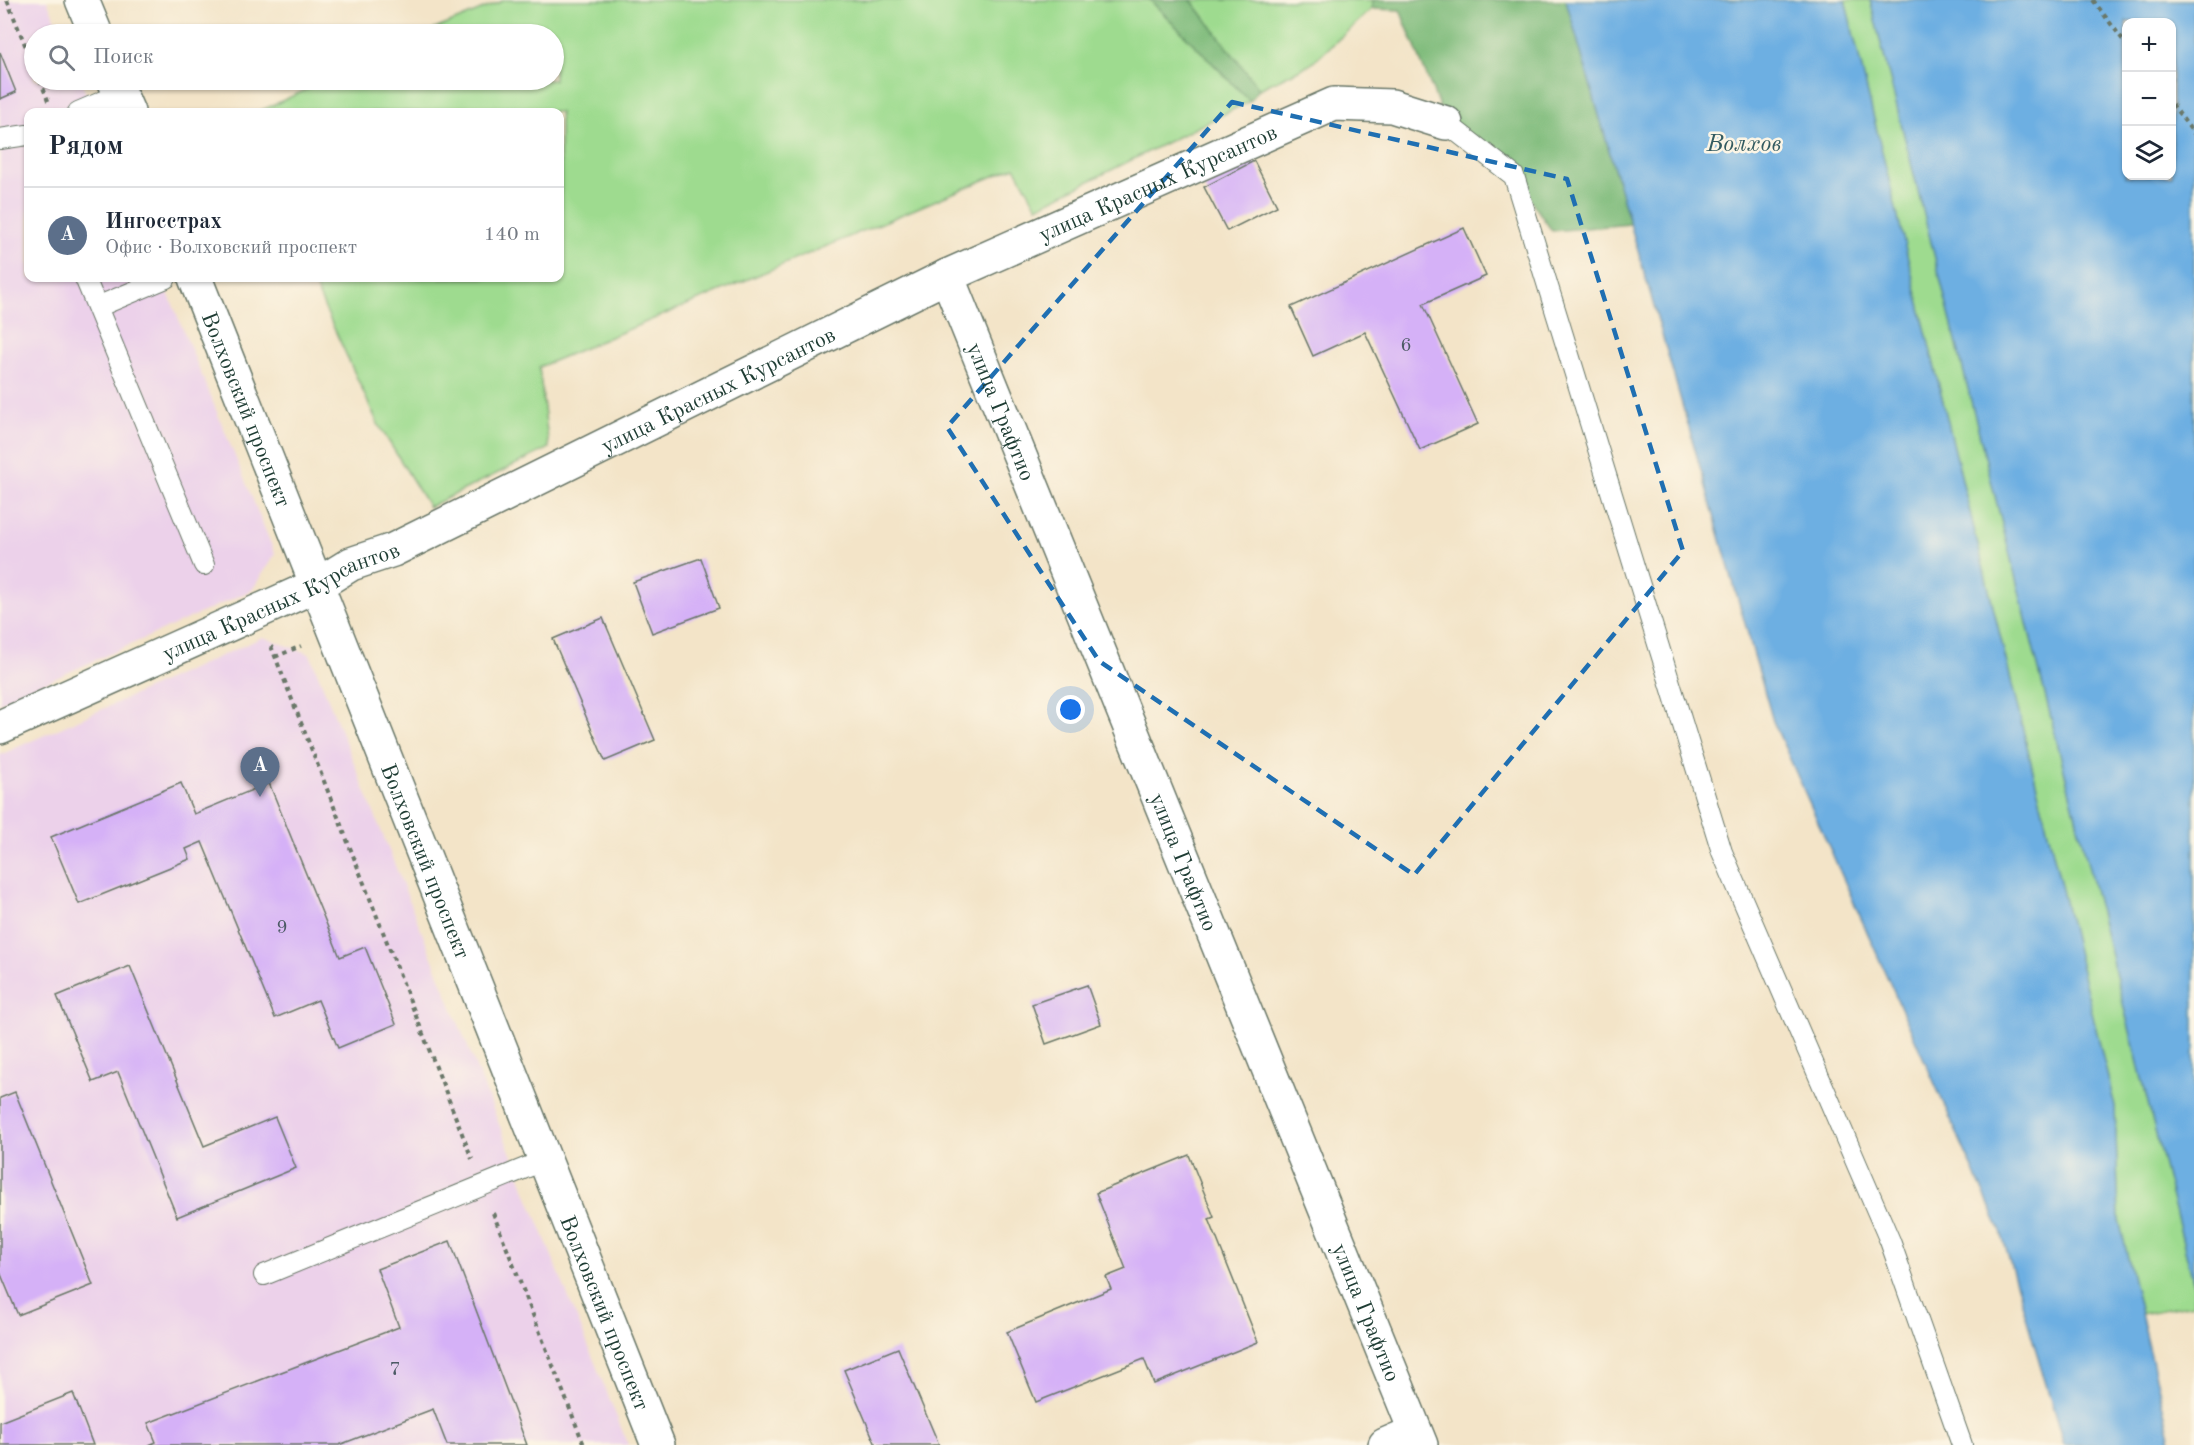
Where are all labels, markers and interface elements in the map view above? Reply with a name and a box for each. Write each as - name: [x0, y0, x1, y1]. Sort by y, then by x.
- map controls: [2122, 18, 2176, 180]
- button: +: [2122, 18, 2176, 72]
- search box: [24, 24, 564, 90]
- icon: search: [45, 41, 78, 74]
- text: Поиск: [93, 46, 154, 68]
- button: −: [2122, 72, 2176, 126]
- street label: улица Красных Курсантов: [1036, 122, 1281, 247]
- button: layers: [2122, 126, 2176, 180]
- water label: Волхов: [1706, 133, 1781, 157]
- text: Рядом: [48, 134, 123, 160]
- text: Ингосстрах: [105, 211, 222, 233]
- text: A: [60, 225, 75, 245]
- text: 140 m: [484, 225, 540, 245]
- text: Офис · Волховский проспект: [105, 238, 357, 258]
- street label: Волховский проспект: [197, 309, 294, 510]
- street label: улица Красных Курсантов: [598, 324, 839, 458]
- house number: 6: [1400, 336, 1412, 356]
- street label: улица Графтио: [962, 340, 1038, 484]
- street label: улица Красных Курсантов: [160, 540, 404, 666]
- your location: [1056, 695, 1085, 724]
- pin: A: [240, 748, 280, 797]
- street label: Волховский проспект: [376, 761, 473, 962]
- street label: улица Графтио: [1145, 790, 1220, 935]
- house number: 9: [276, 918, 288, 938]
- street label: Волховский проспект: [555, 1213, 652, 1414]
- street label: улица Графтио: [1327, 1241, 1403, 1385]
- house number: 7: [389, 1360, 401, 1380]

